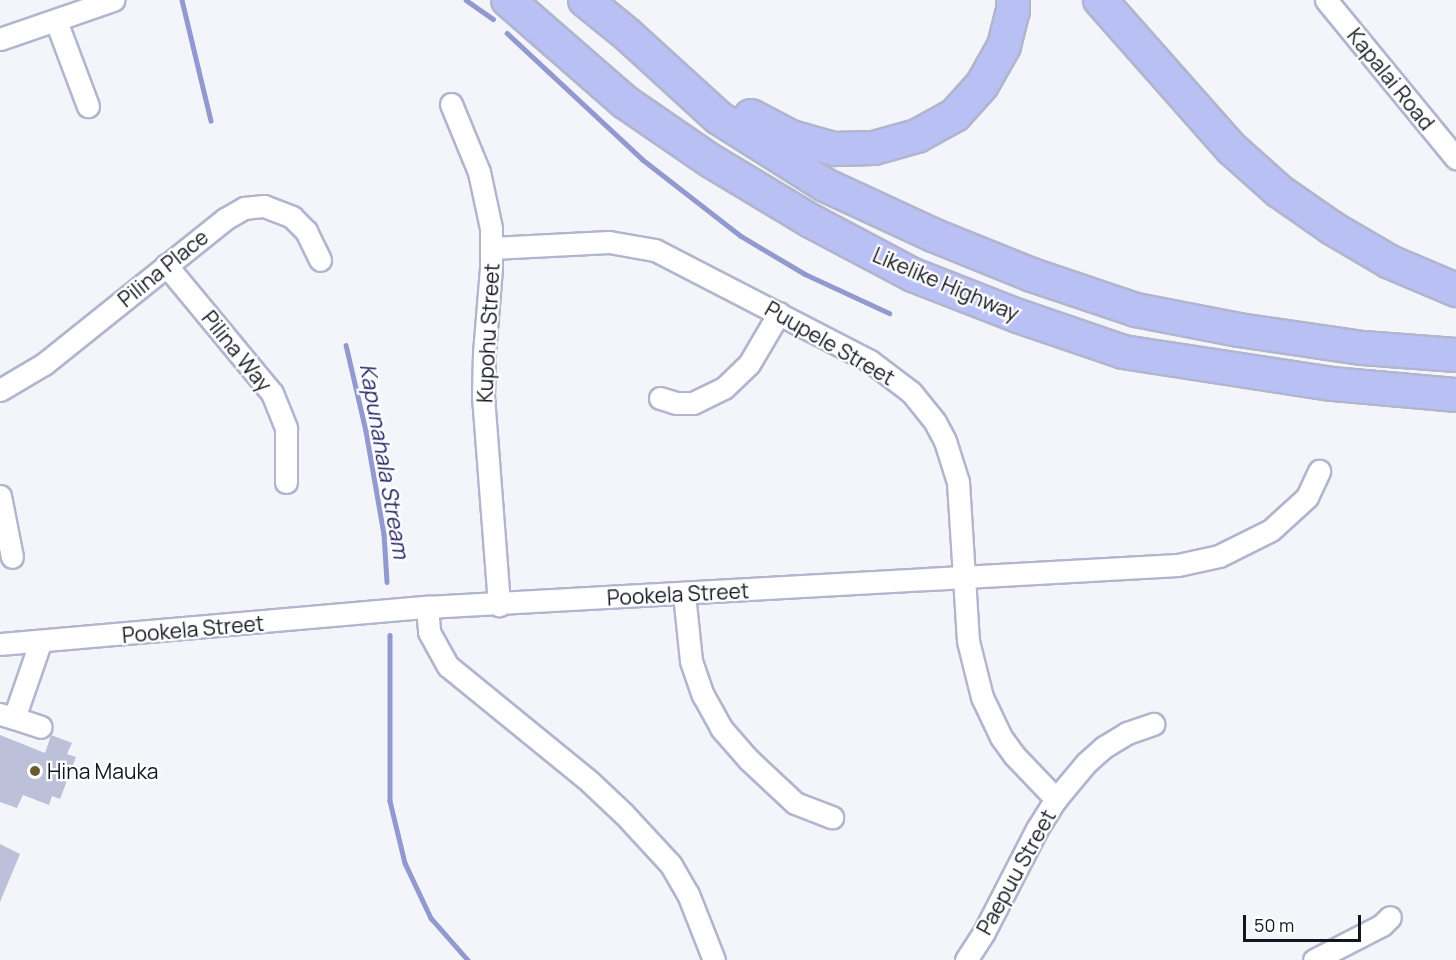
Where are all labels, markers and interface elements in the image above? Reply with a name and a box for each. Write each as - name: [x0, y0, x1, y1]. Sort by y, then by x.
- street label: Kapalai Road: [1342, 23, 1440, 135]
- street label: Pilina Place: [113, 224, 213, 312]
- street label: Likelike Highway: [869, 242, 1023, 326]
- street label: Kupohu Street: [472, 262, 504, 404]
- street label: Puupele Street: [761, 296, 899, 390]
- street label: Pilina Way: [197, 306, 277, 396]
- water label: Kapunahala Stream: [354, 362, 414, 560]
- street label: Pookela Street: [606, 578, 750, 610]
- street label: Pookela Street: [121, 610, 265, 648]
- place label: Hina Mauka: [47, 758, 158, 784]
- marker: Hina Mauka: [28, 764, 42, 778]
- street label: Paepuu Street: [971, 805, 1061, 939]
- scale bar: [1246, 903, 1364, 941]
- text: 50 m: [1254, 913, 1294, 937]

